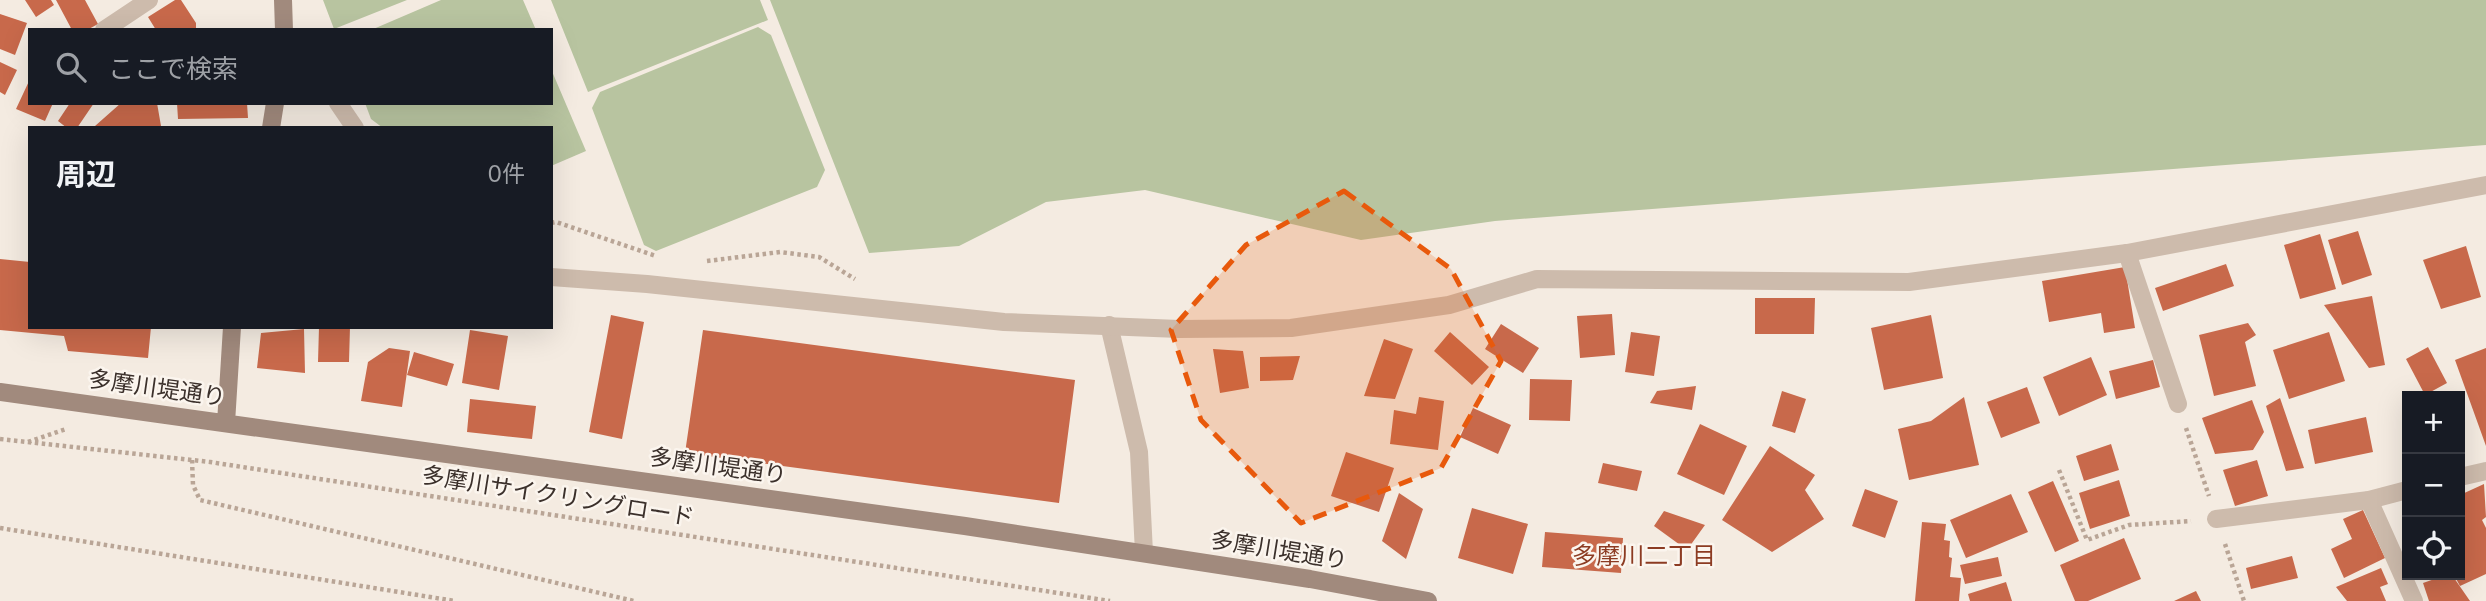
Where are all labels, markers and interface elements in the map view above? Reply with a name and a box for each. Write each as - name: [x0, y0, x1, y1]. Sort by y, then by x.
- search box: [28, 28, 553, 105]
- icon: search: [52, 48, 90, 86]
- text: ここで検索: [108, 53, 238, 84]
- text: 周辺: [56, 156, 116, 192]
- text: 0件: [487, 160, 525, 188]
- street label: 多摩川堤通り: [87, 365, 227, 411]
- map controls: [2402, 391, 2465, 580]
- button: +: [2402, 391, 2465, 454]
- street label: 多摩川堤通り: [648, 443, 788, 489]
- button: −: [2402, 454, 2465, 517]
- street label: 多摩川サイクリングロード: [420, 461, 696, 531]
- button: locate: [2402, 517, 2465, 580]
- street label: 多摩川堤通り: [1209, 525, 1349, 575]
- district label: 多摩川二丁目: [1572, 541, 1716, 570]

